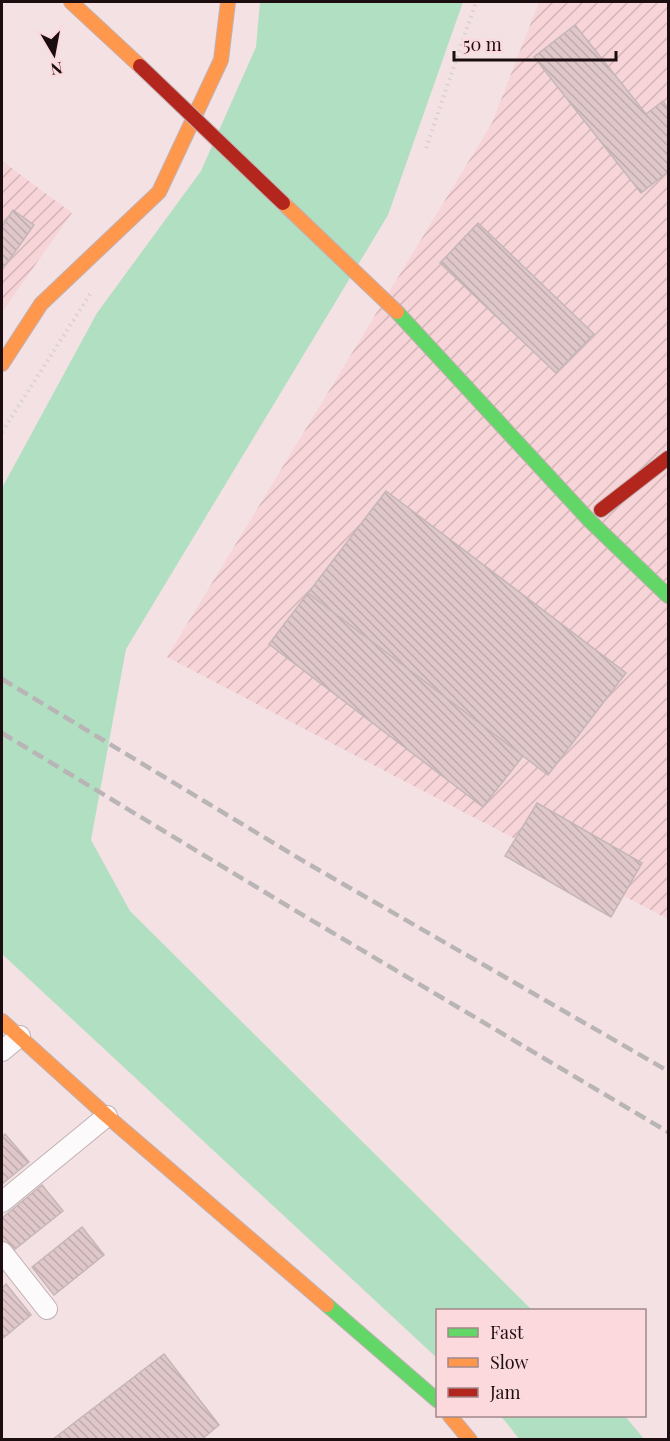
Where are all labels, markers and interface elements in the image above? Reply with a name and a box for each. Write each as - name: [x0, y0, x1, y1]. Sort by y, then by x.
- north arrow: [24, 24, 84, 84]
- scale bar: [454, 24, 616, 62]
- text: 50 m: [463, 32, 502, 56]
- text: N: [49, 58, 64, 81]
- legend: [436, 1309, 646, 1417]
- text: Fast: [490, 1320, 524, 1344]
- text: Slow: [490, 1350, 528, 1374]
- text: Jam: [489, 1380, 520, 1404]

